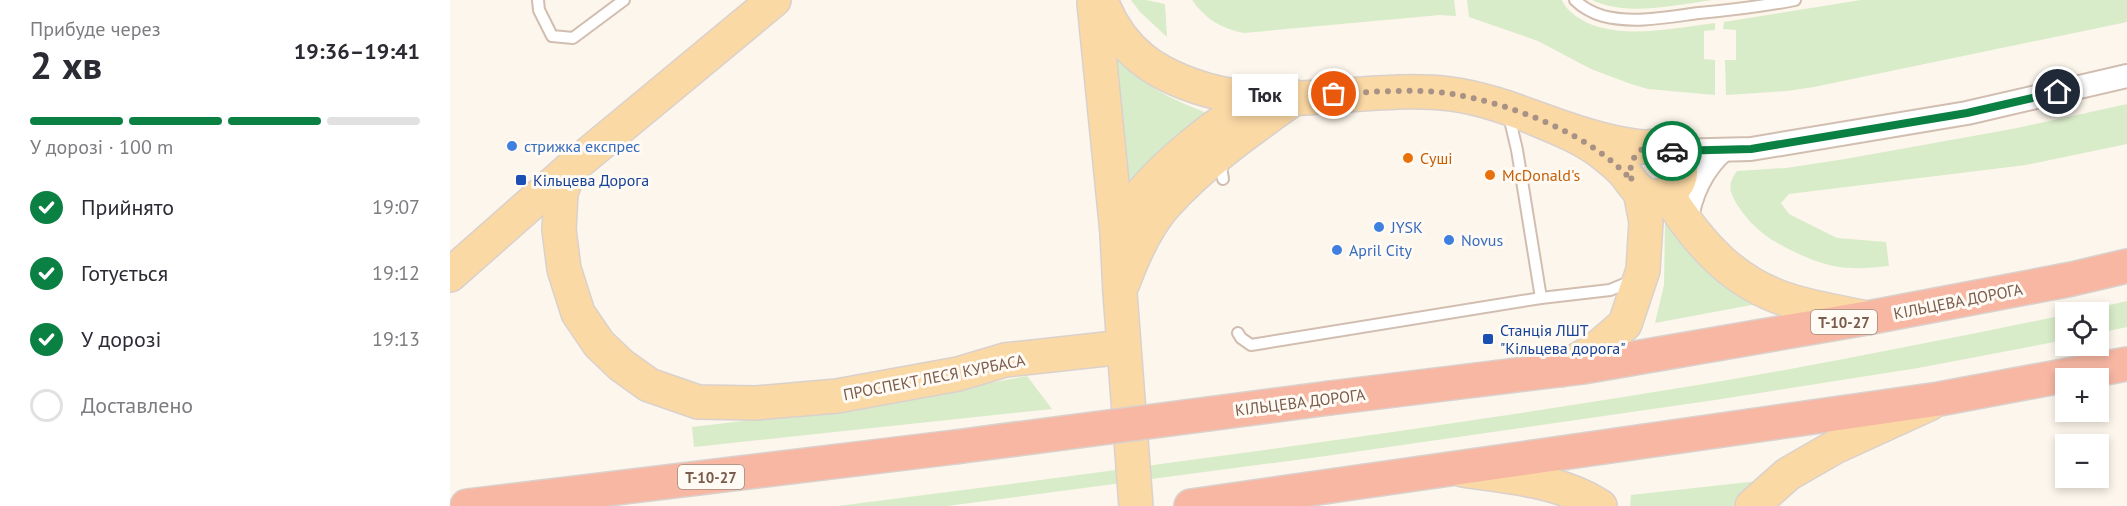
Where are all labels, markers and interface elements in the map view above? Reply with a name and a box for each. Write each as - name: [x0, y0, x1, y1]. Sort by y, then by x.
- text: Прибуде через: [30, 16, 161, 42]
- text: 19:36–19:41: [294, 37, 420, 65]
- text: 2 хв: [30, 39, 102, 90]
- pin: [2032, 66, 2083, 117]
- pin: [1308, 68, 1359, 119]
- callout: Тюк: [1232, 73, 1298, 115]
- icon: home: [2041, 75, 2074, 108]
- icon: bag: [1317, 77, 1350, 110]
- text: Тюк: [1248, 82, 1282, 108]
- courier: [1642, 121, 1702, 181]
- text: У дорозі · 100 m: [30, 134, 173, 160]
- icon: car: [1656, 135, 1689, 168]
- place label: стрижка експрес: [524, 136, 640, 156]
- marker: стрижка експрес: [505, 139, 519, 153]
- place label: Суші: [1420, 148, 1453, 168]
- marker: Суші: [1401, 151, 1415, 165]
- place label: McDonald's: [1502, 165, 1580, 185]
- marker: McDonald's: [1483, 168, 1497, 182]
- place label: Кільцева Дорога: [533, 170, 649, 190]
- marker: Кільцева Дорога: [514, 173, 528, 187]
- icon: check: [30, 191, 63, 224]
- text: Прийнято: [81, 193, 174, 221]
- text: 19:07: [372, 194, 420, 220]
- place label: JYSK: [1390, 217, 1423, 237]
- marker: JYSK: [1372, 220, 1386, 234]
- place label: Novus: [1461, 230, 1503, 250]
- marker: Novus: [1442, 233, 1456, 247]
- place label: April City: [1349, 240, 1413, 260]
- marker: April City: [1330, 243, 1344, 257]
- icon: check: [30, 257, 63, 290]
- text: Готується: [81, 259, 168, 287]
- text: 19:12: [372, 260, 420, 286]
- street label: КІЛЬЦЕВА ДОРОГА: [1892, 279, 2025, 323]
- map controls: [2055, 302, 2109, 488]
- button: locate: [2055, 302, 2109, 356]
- road number: Т-10-27: [1811, 310, 1877, 334]
- place label: Станція ЛШТ "Кільцева дорога": [1500, 320, 1626, 358]
- icon: check: [30, 323, 63, 356]
- text: У дорозі: [81, 325, 161, 353]
- text: 19:13: [372, 326, 420, 352]
- marker: Станція ЛШТ "Кільцева дорога": [1481, 332, 1495, 346]
- street label: ПРОСПЕКТ ЛЕСЯ КУРБАСА: [841, 349, 1027, 404]
- button: +: [2055, 368, 2109, 422]
- street label: КІЛЬЦЕВА ДОРОГА: [1234, 384, 1367, 420]
- text: Доставлено: [81, 391, 193, 419]
- button: −: [2055, 434, 2109, 488]
- road number: Т-10-27: [678, 465, 744, 489]

